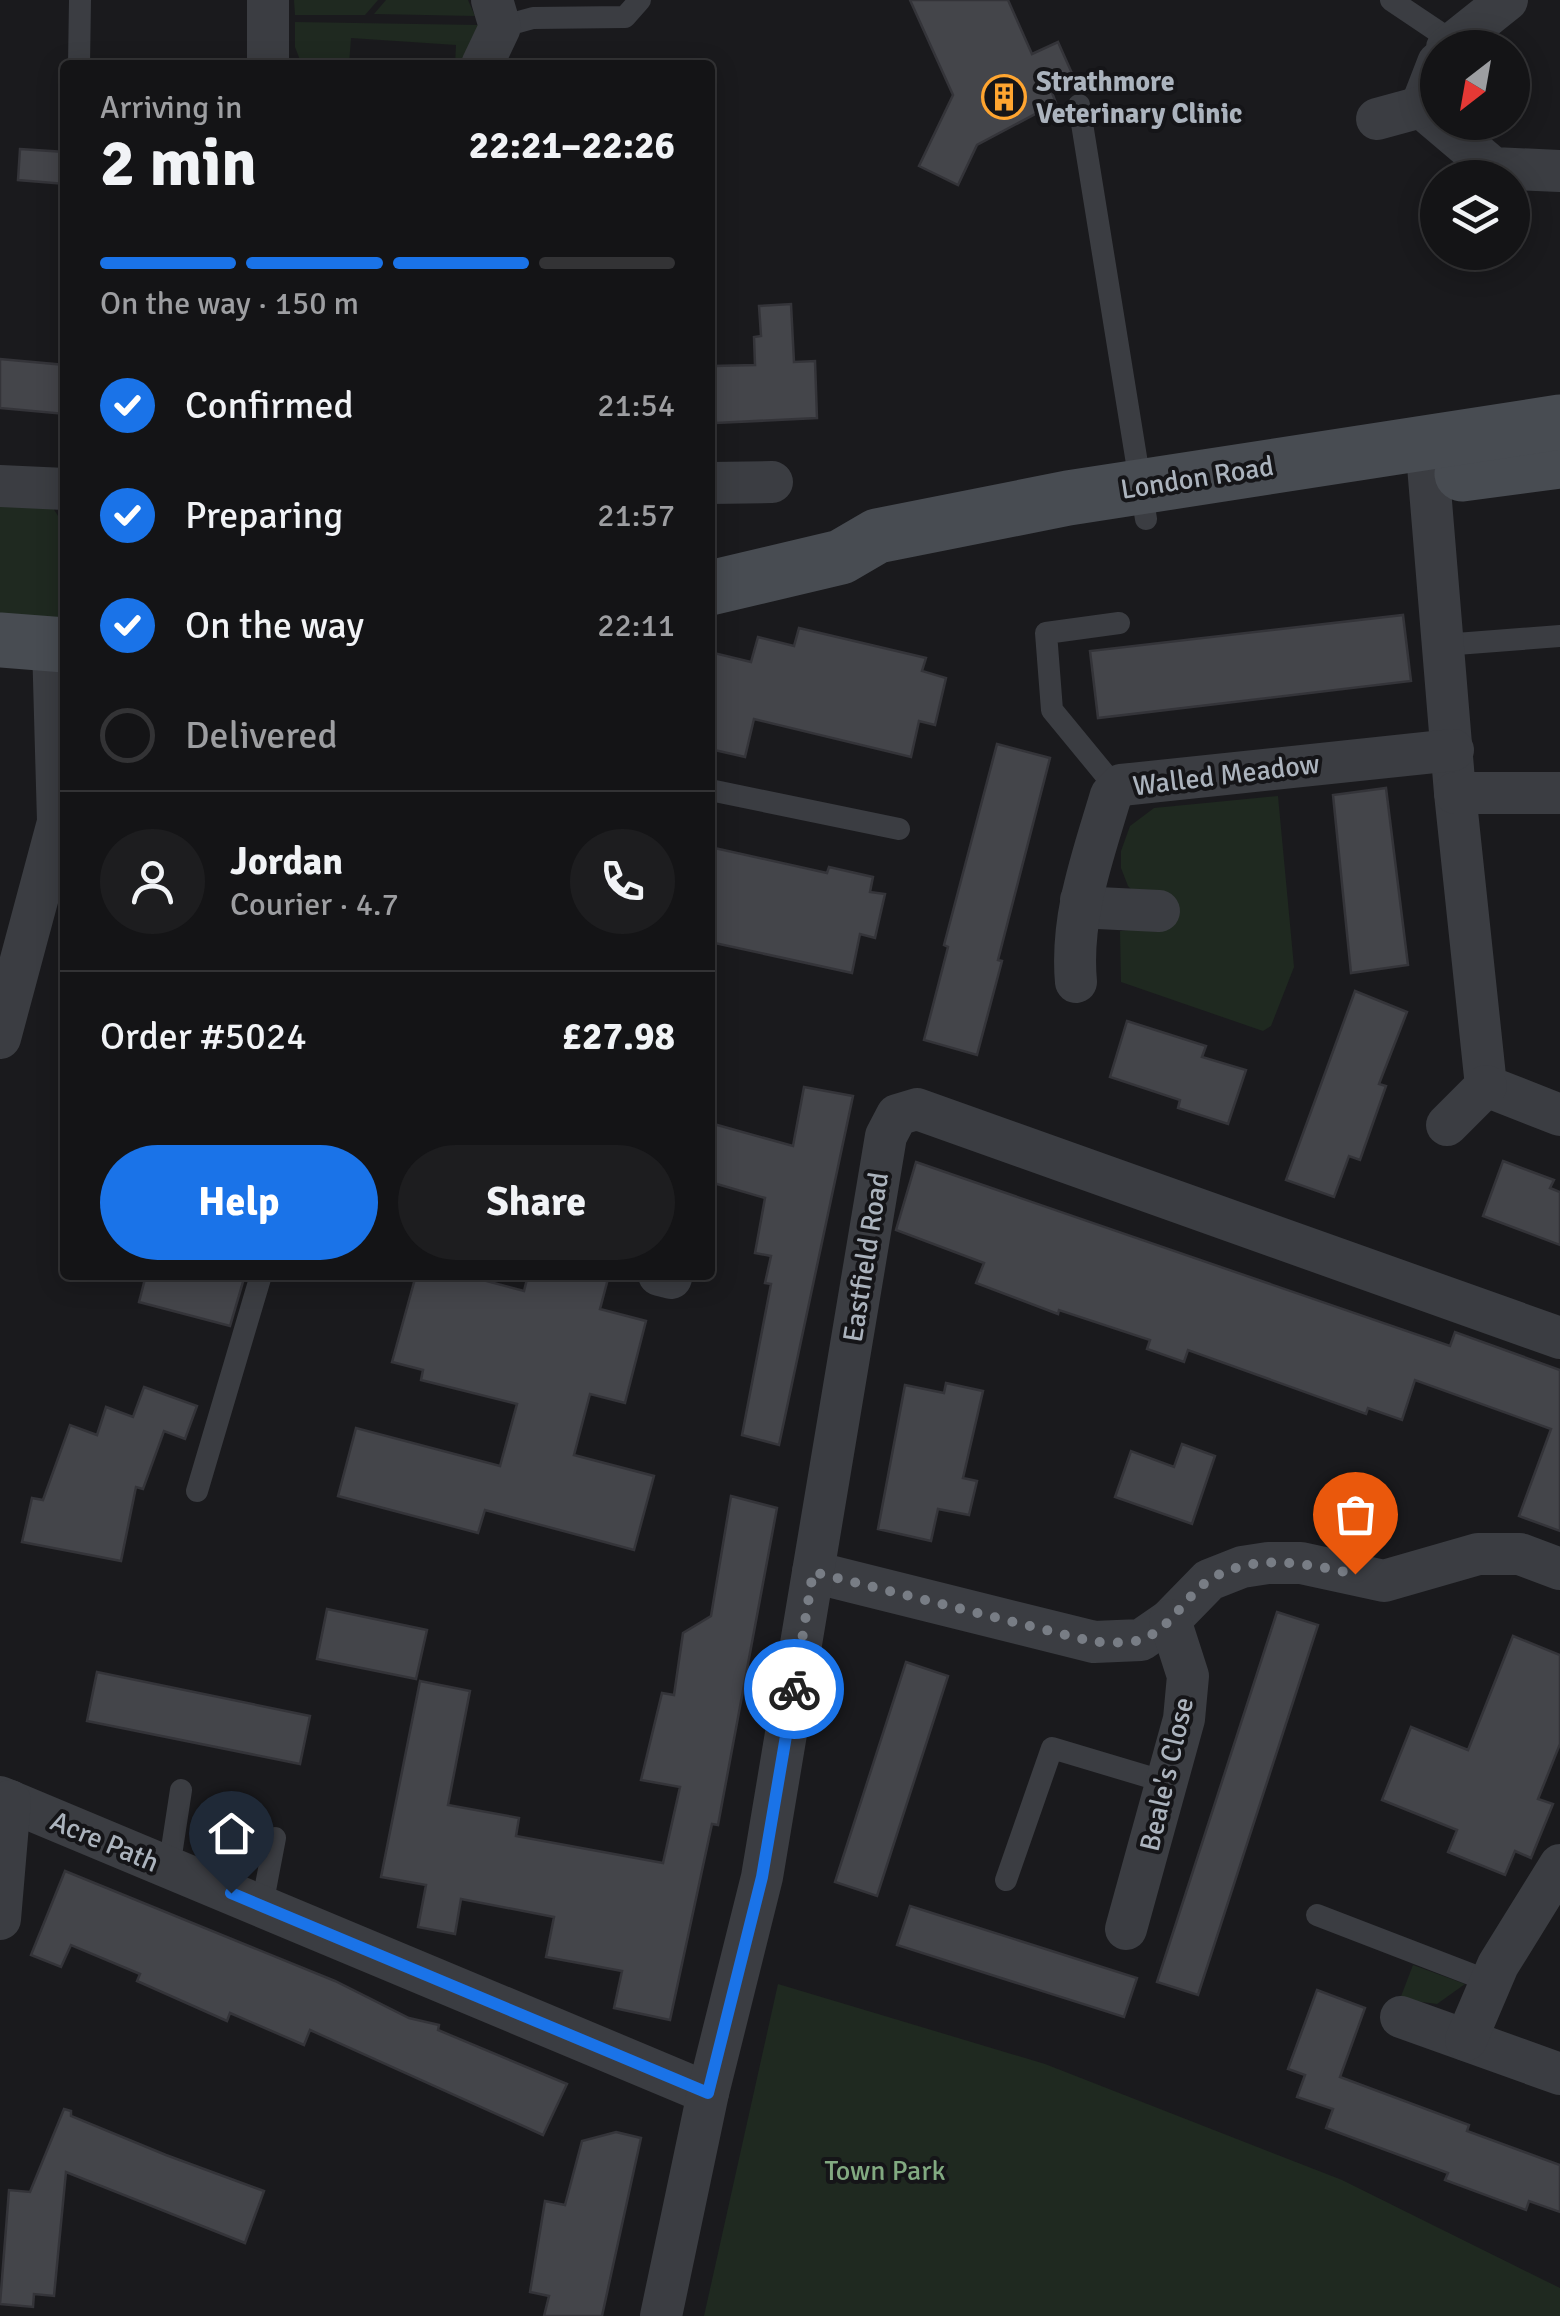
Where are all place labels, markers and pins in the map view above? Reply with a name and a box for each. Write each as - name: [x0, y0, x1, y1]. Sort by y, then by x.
- place label: Strathmore Veterinary Clinic: [1036, 65, 1242, 131]
- building icon: Strathmore Veterinary Clinic: [981, 74, 1027, 120]
- pin: [1313, 1472, 1398, 1575]
- pin: [189, 1791, 274, 1894]

